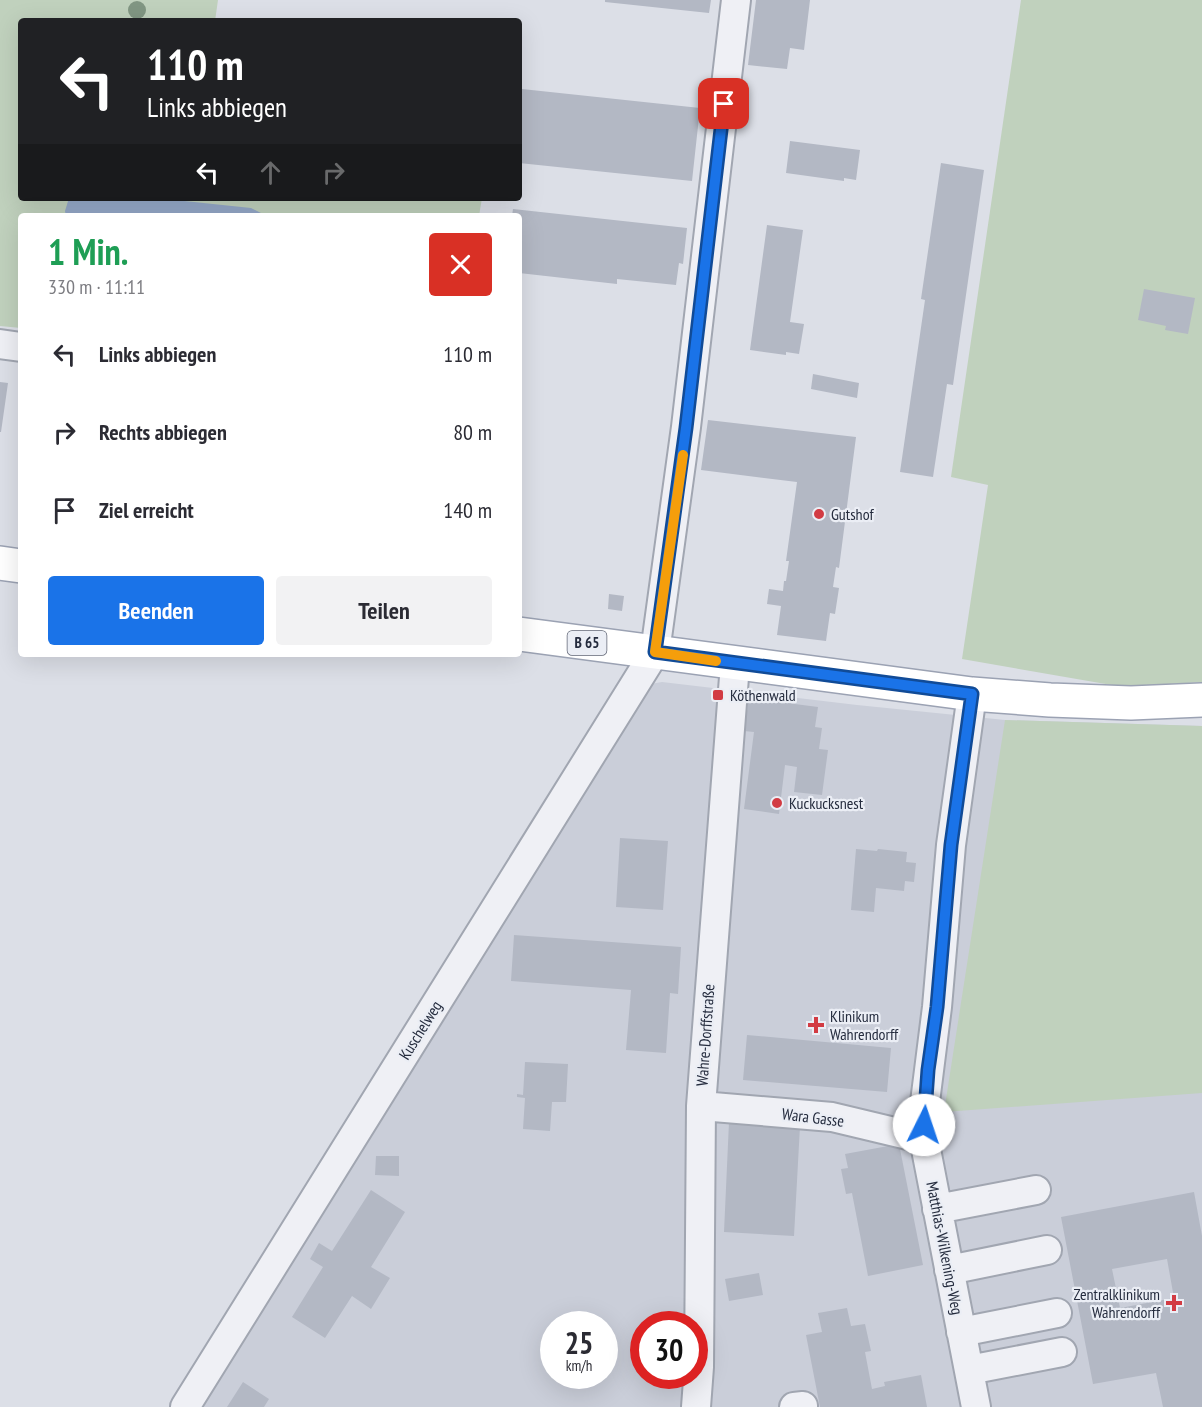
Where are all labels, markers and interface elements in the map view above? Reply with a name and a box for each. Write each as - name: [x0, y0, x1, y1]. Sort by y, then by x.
- text: 110 m: [147, 37, 244, 92]
- icon: left: [48, 42, 126, 120]
- pin: [698, 78, 749, 129]
- icon: arrive: [707, 87, 740, 120]
- text: Links abbiegen: [147, 90, 287, 124]
- icon: left: [191, 156, 224, 189]
- icon: ahead: [254, 156, 287, 189]
- icon: right: [317, 156, 350, 189]
- text: 1 Min.: [48, 228, 128, 275]
- button: close: [429, 233, 492, 296]
- text: 330 m · 11:11: [48, 274, 145, 300]
- icon: left: [48, 338, 81, 371]
- text: Links abbiegen: [99, 340, 216, 368]
- text: 110 m: [443, 340, 492, 368]
- icon: right: [48, 416, 81, 449]
- text: Rechts abbiegen: [99, 418, 227, 446]
- text: 80 m: [453, 418, 492, 446]
- icon: arrive: [48, 494, 81, 527]
- text: Ziel erreicht: [99, 496, 194, 524]
- text: 140 m: [443, 496, 492, 524]
- place label: Gutshof: [831, 504, 874, 524]
- marker: Gutshof: [812, 507, 826, 521]
- button: Beenden: [48, 576, 264, 645]
- button: Teilen: [276, 576, 492, 645]
- road number: B 65: [568, 631, 606, 655]
- place label: Köthenwald: [730, 685, 796, 705]
- marker: Köthenwald: [711, 688, 725, 702]
- place label: Kuckucksnest: [789, 793, 864, 813]
- marker: Kuckucksnest: [770, 796, 784, 810]
- street label: Wahre-Dorffstraße: [691, 983, 719, 1087]
- street label: Kuschelweg: [394, 997, 446, 1063]
- place label: Klinikum Wahrendorff: [830, 1006, 899, 1044]
- marker: Klinikum Wahrendorff: [807, 1016, 825, 1034]
- position arrow: [892, 1093, 956, 1157]
- street label: Wara Gasse: [781, 1103, 845, 1131]
- street label: Matthias-Wilkening-Weg: [922, 1180, 968, 1316]
- place label: Zentralklinikum Wahrendorff: [1074, 1284, 1161, 1322]
- marker: Zentralklinikum Wahrendorff: [1165, 1294, 1183, 1312]
- speed limit sign: 30: [630, 1311, 708, 1389]
- text: 25: [565, 1323, 593, 1362]
- text: km/h: [566, 1356, 592, 1375]

